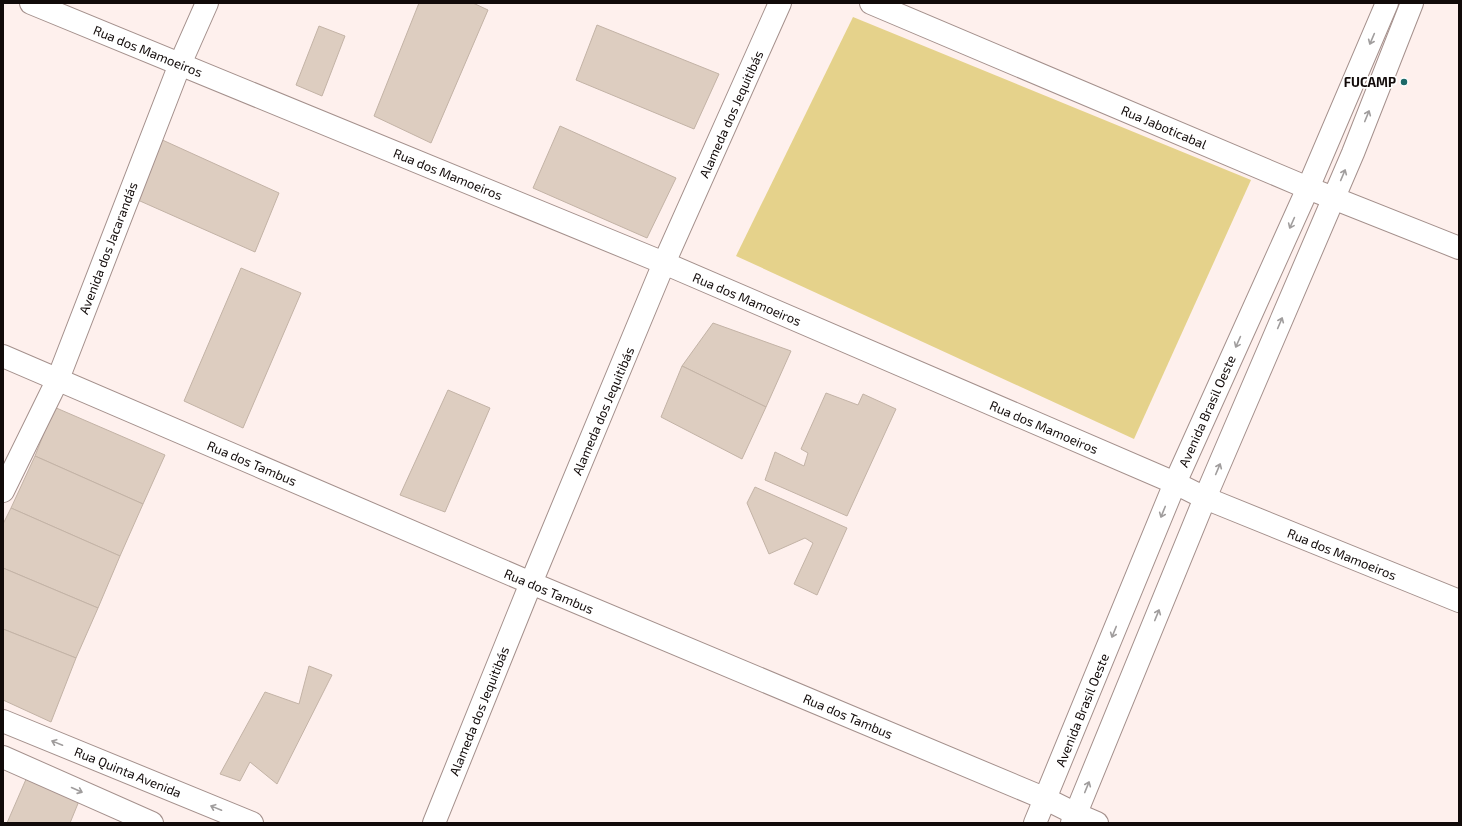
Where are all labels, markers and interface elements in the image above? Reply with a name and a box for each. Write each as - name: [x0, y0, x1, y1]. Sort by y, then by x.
- street label: Rua dos Mamoeiros: [91, 22, 205, 80]
- one-way arrow: [1368, 32, 1375, 44]
- street label: Alameda dos Jequitibás: [696, 48, 766, 180]
- place label: FUCAMP: [1344, 74, 1396, 90]
- marker: FUCAMP: [1399, 77, 1409, 87]
- street label: Rua Jaboticabal: [1119, 102, 1209, 152]
- one-way arrow: [1364, 111, 1372, 123]
- street label: Rua dos Mamoeiros: [391, 145, 505, 203]
- one-way arrow: [1340, 170, 1347, 182]
- street label: Avenida dos Jacarandás: [75, 180, 141, 316]
- one-way arrow: [1288, 217, 1295, 229]
- street label: Rua dos Mamoeiros: [690, 269, 804, 329]
- one-way arrow: [1276, 318, 1284, 330]
- one-way arrow: [1234, 336, 1241, 348]
- street label: Alameda dos Jequitibás: [569, 344, 637, 478]
- street label: Avenida Brasil Oeste: [1175, 353, 1239, 469]
- street label: Rua dos Mamoeiros: [987, 397, 1101, 457]
- street label: Rua dos Tambus: [205, 437, 299, 489]
- one-way arrow: [1214, 463, 1222, 475]
- one-way arrow: [1159, 505, 1166, 517]
- street label: Rua dos Mamoeiros: [1285, 525, 1399, 583]
- street label: Rua dos Tambus: [502, 565, 596, 617]
- one-way arrow: [1154, 609, 1162, 621]
- one-way arrow: [1109, 626, 1117, 638]
- street label: Alameda dos Jequitibás: [446, 644, 512, 778]
- street label: Avenida Brasil Oeste: [1052, 651, 1112, 769]
- street label: Rua dos Tambus: [801, 690, 895, 742]
- one-way arrow: [51, 739, 63, 746]
- street label: Rua Quinta Avenida: [72, 743, 184, 801]
- one-way arrow: [1084, 781, 1091, 793]
- one-way arrow: [71, 786, 83, 794]
- one-way arrow: [211, 804, 223, 812]

